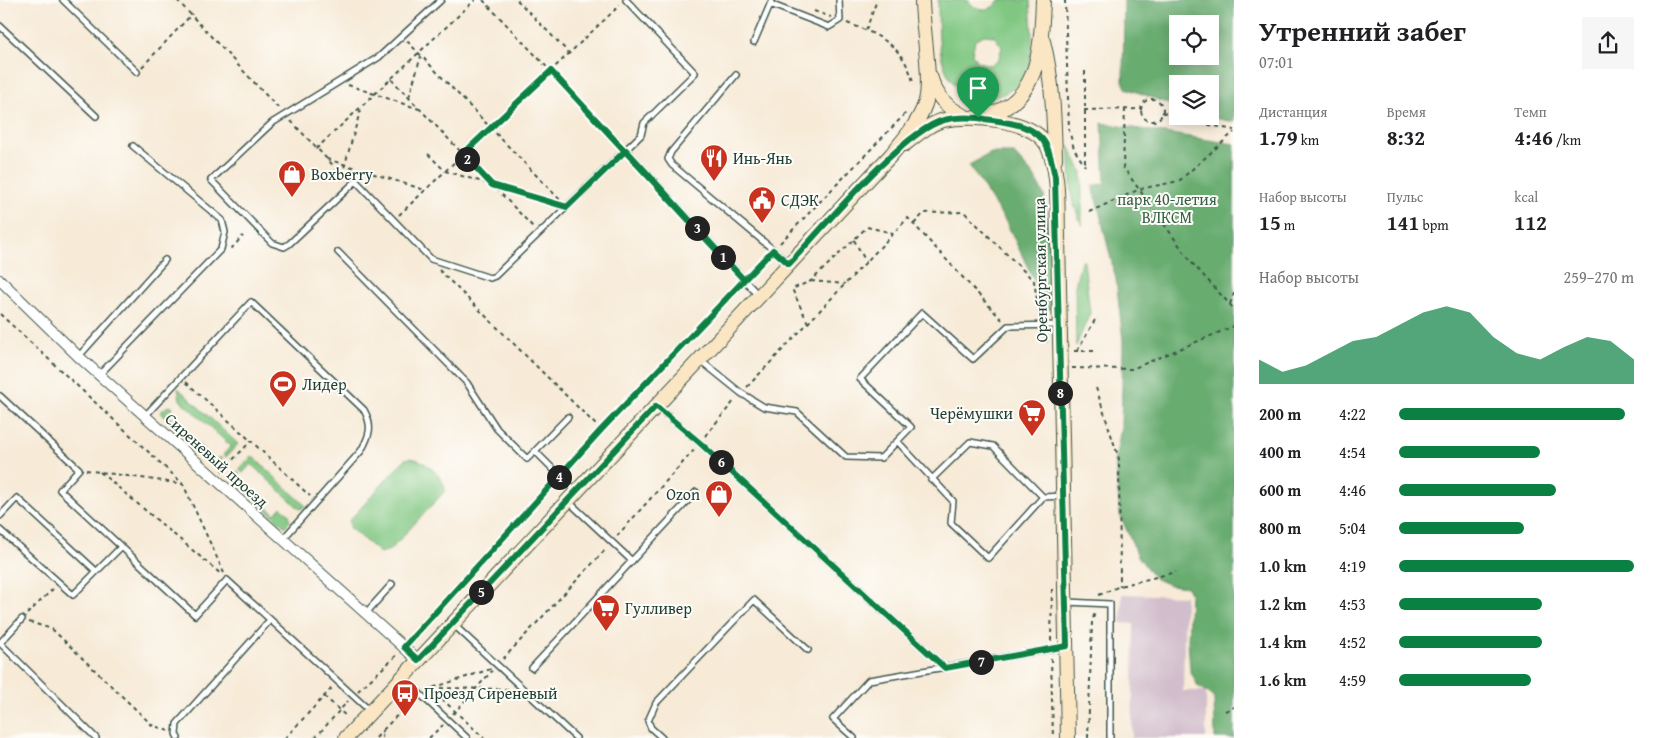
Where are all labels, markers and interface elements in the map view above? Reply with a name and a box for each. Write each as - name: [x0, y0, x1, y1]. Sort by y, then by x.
- text: Утренний забег: [1259, 10, 1466, 51]
- map controls: [1169, 15, 1219, 125]
- button: locate: [1169, 15, 1219, 65]
- button: share: [1582, 17, 1634, 69]
- text: 07:01: [1259, 50, 1294, 74]
- pin: [957, 67, 999, 118]
- icon: arrive: [964, 74, 992, 102]
- button: layers: [1169, 75, 1219, 125]
- text: Дистанция: [1259, 102, 1327, 122]
- text: Время: [1387, 102, 1426, 122]
- text: Темп: [1514, 102, 1547, 122]
- text: 1.79: [1259, 122, 1298, 153]
- text: 8:32: [1387, 122, 1425, 153]
- text: 4:46: [1514, 122, 1553, 153]
- text: km: [1298, 130, 1319, 150]
- text: /km: [1553, 130, 1581, 150]
- restaurant icon: Инь-Янь: [699, 143, 729, 182]
- pin: 2: [454, 146, 480, 172]
- place label: Инь-Янь: [733, 146, 793, 170]
- text: 2: [464, 149, 471, 169]
- shop icon: Boxberry: [277, 159, 307, 198]
- place label: Boxberry: [311, 162, 373, 186]
- public building icon: СДЭК: [747, 185, 777, 224]
- park label: парк 40-летия ВЛКСМ: [1117, 187, 1217, 229]
- text: Набор высоты: [1259, 187, 1346, 207]
- text: Пульс: [1387, 187, 1423, 207]
- text: kcal: [1514, 187, 1538, 207]
- place label: СДЭК: [781, 188, 819, 212]
- street label: Оренбургская улица: [1027, 197, 1053, 343]
- text: 15: [1259, 207, 1281, 238]
- text: 141: [1387, 207, 1419, 238]
- text: 112: [1514, 207, 1547, 238]
- text: m: [1281, 215, 1295, 235]
- text: bpm: [1419, 215, 1449, 235]
- pin: 3: [684, 216, 710, 240]
- text: 3: [694, 218, 701, 238]
- pin: 1: [710, 244, 736, 270]
- text: 1: [720, 247, 727, 267]
- text: Набор высоты: [1259, 265, 1359, 289]
- text: 259–270 m: [1564, 265, 1634, 289]
- sports icon: Лидер: [268, 369, 298, 408]
- place label: Лидер: [302, 372, 347, 396]
- pin: 8: [1048, 380, 1072, 406]
- text: 8: [1057, 383, 1064, 403]
- supermarket icon: Черёмушки: [1017, 398, 1047, 437]
- place label: Черёмушки: [930, 401, 1013, 425]
- text: 200 m: [1259, 402, 1301, 426]
- text: 4:22: [1339, 402, 1366, 426]
- street label: Сиреневый проезд: [160, 407, 274, 513]
- text: 400 m: [1259, 440, 1301, 464]
- text: 4:54: [1339, 440, 1366, 464]
- pin: 6: [708, 450, 734, 474]
- text: 6: [718, 452, 725, 472]
- pin: 4: [546, 464, 572, 490]
- text: 4: [556, 467, 563, 487]
- text: 600 m: [1259, 478, 1301, 502]
- text: 4:46: [1339, 478, 1366, 502]
- shop icon: Ozon: [704, 479, 734, 518]
- place label: Ozon: [666, 482, 700, 506]
- text: 800 m: [1259, 516, 1301, 540]
- text: 5:04: [1339, 516, 1366, 540]
- text: 1.0 km: [1259, 554, 1306, 578]
- text: 4:19: [1339, 554, 1366, 578]
- pin: 5: [468, 580, 494, 604]
- text: 5: [478, 582, 485, 602]
- text: 1.2 km: [1259, 592, 1306, 616]
- text: 4:53: [1339, 592, 1366, 616]
- supermarket icon: Гулливер: [591, 593, 621, 632]
- place label: Гулливер: [625, 596, 692, 620]
- text: 1.4 km: [1259, 630, 1306, 654]
- text: 4:52: [1339, 630, 1366, 654]
- pin: 7: [968, 650, 994, 674]
- text: 7: [978, 652, 985, 672]
- text: 1.6 km: [1259, 668, 1306, 692]
- text: 4:59: [1339, 668, 1366, 692]
- bus stop icon: Проезд Сиреневый: [390, 678, 420, 717]
- place label: Проезд Сиреневый: [424, 681, 558, 705]

